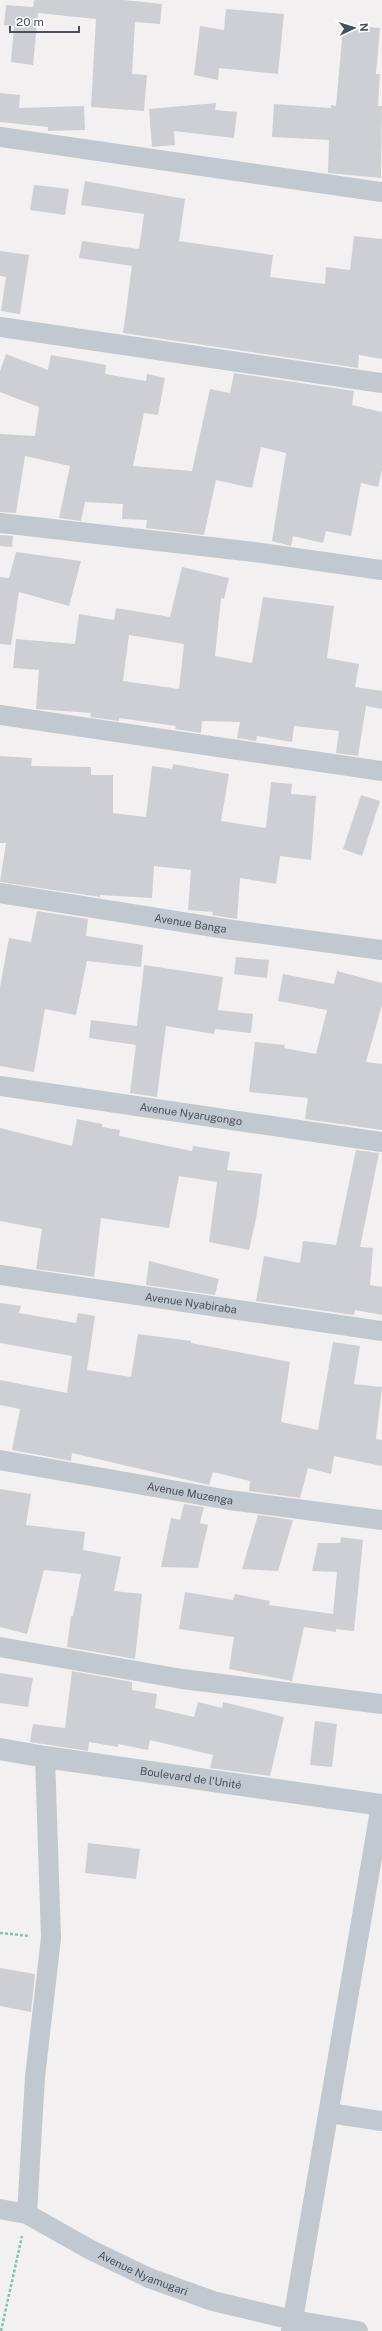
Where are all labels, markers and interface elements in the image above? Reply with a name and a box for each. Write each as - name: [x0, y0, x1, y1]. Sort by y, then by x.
- scale bar: [10, 8, 79, 34]
- north arrow: [334, 8, 374, 48]
- text: 20 m: [16, 15, 44, 29]
- text: N: [358, 23, 370, 32]
- street label: Avenue Banga: [154, 912, 228, 935]
- street label: Avenue Nyarugongo: [139, 1101, 243, 1127]
- street label: Avenue Nyabiraba: [144, 1290, 238, 1316]
- street label: Avenue Muzenga: [146, 1480, 234, 1506]
- street label: Boulevard de l'Unité: [139, 1765, 242, 1791]
- street label: Avenue Nyamugari: [96, 2248, 189, 2297]

